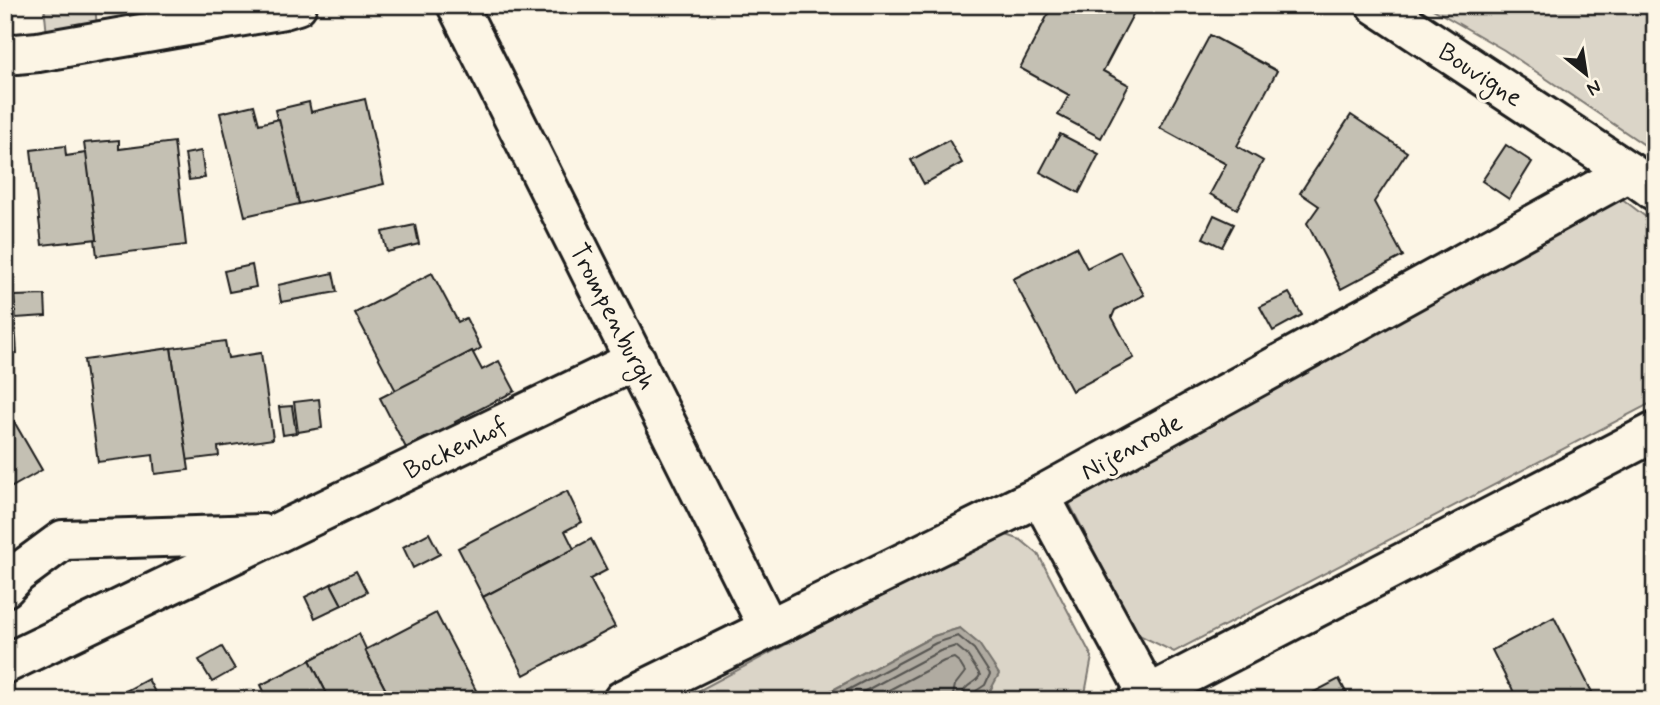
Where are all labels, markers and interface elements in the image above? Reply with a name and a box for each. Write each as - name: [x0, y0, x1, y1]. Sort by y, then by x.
- street label: Bouvigne: [1430, 36, 1529, 117]
- north arrow: [1552, 38, 1622, 108]
- text: N: [1582, 73, 1605, 101]
- street label: Trompenburgh: [559, 238, 664, 397]
- street label: Nijenrode: [1075, 406, 1189, 490]
- street label: Bockenhof: [398, 409, 513, 488]

